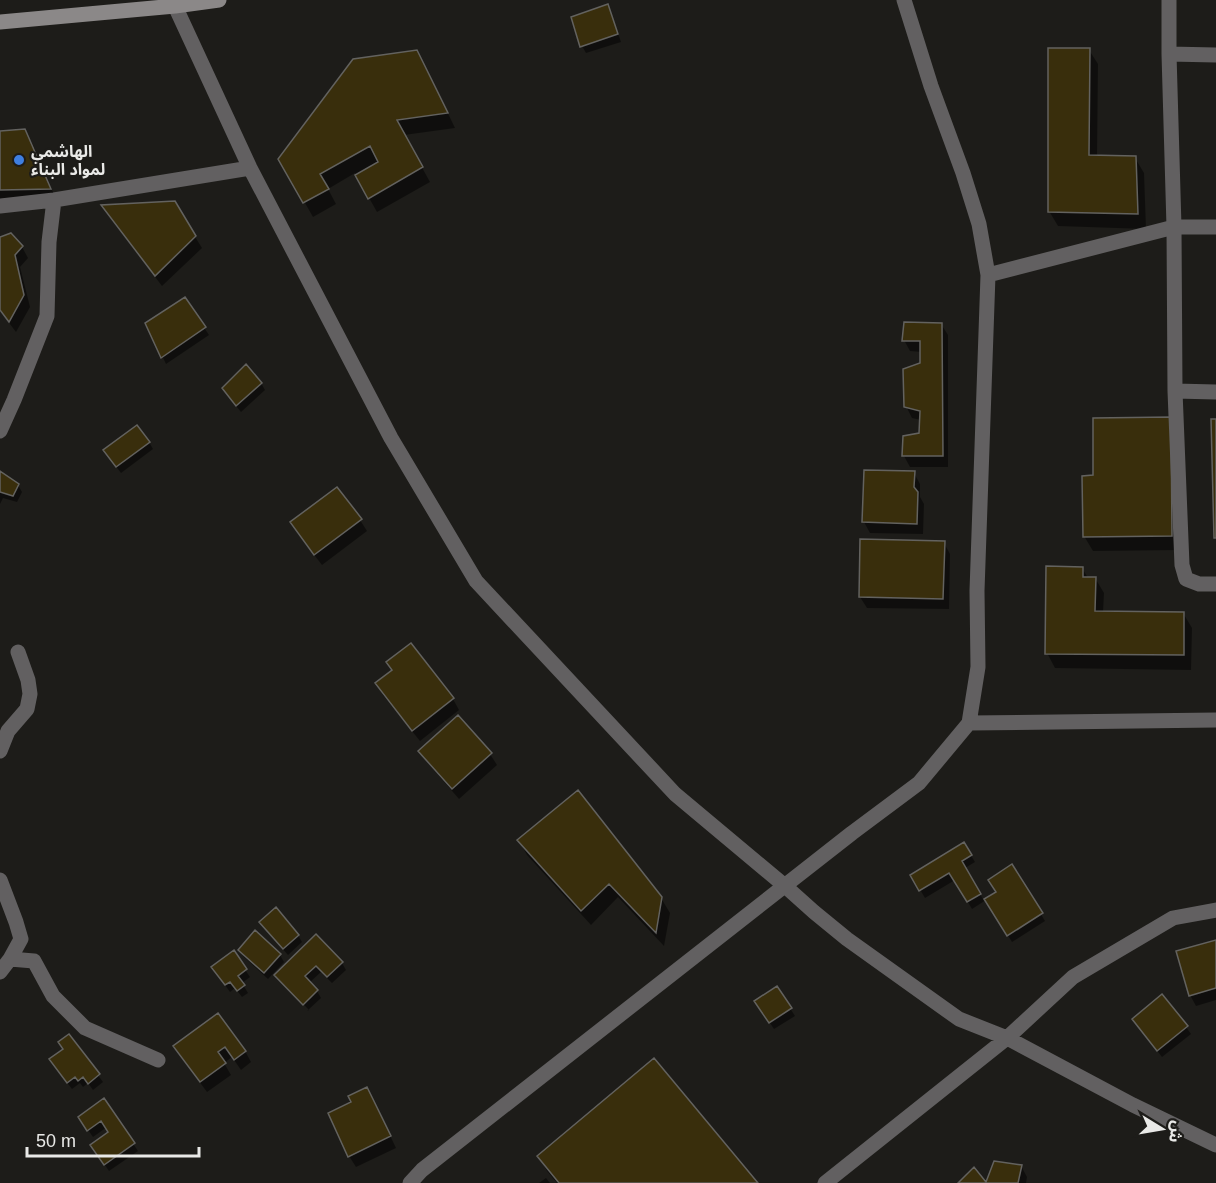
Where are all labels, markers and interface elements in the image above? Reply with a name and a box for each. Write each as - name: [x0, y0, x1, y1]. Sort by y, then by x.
- place label: الهاشمي لمواد البناء: [31, 143, 105, 179]
- marker: الهاشمي لمواد البناء: [12, 153, 26, 167]
- north arrow: [1132, 1099, 1192, 1159]
- text: ش: [1165, 1119, 1187, 1144]
- scale bar: [27, 1120, 200, 1158]
- text: 50 m: [36, 1131, 76, 1151]

